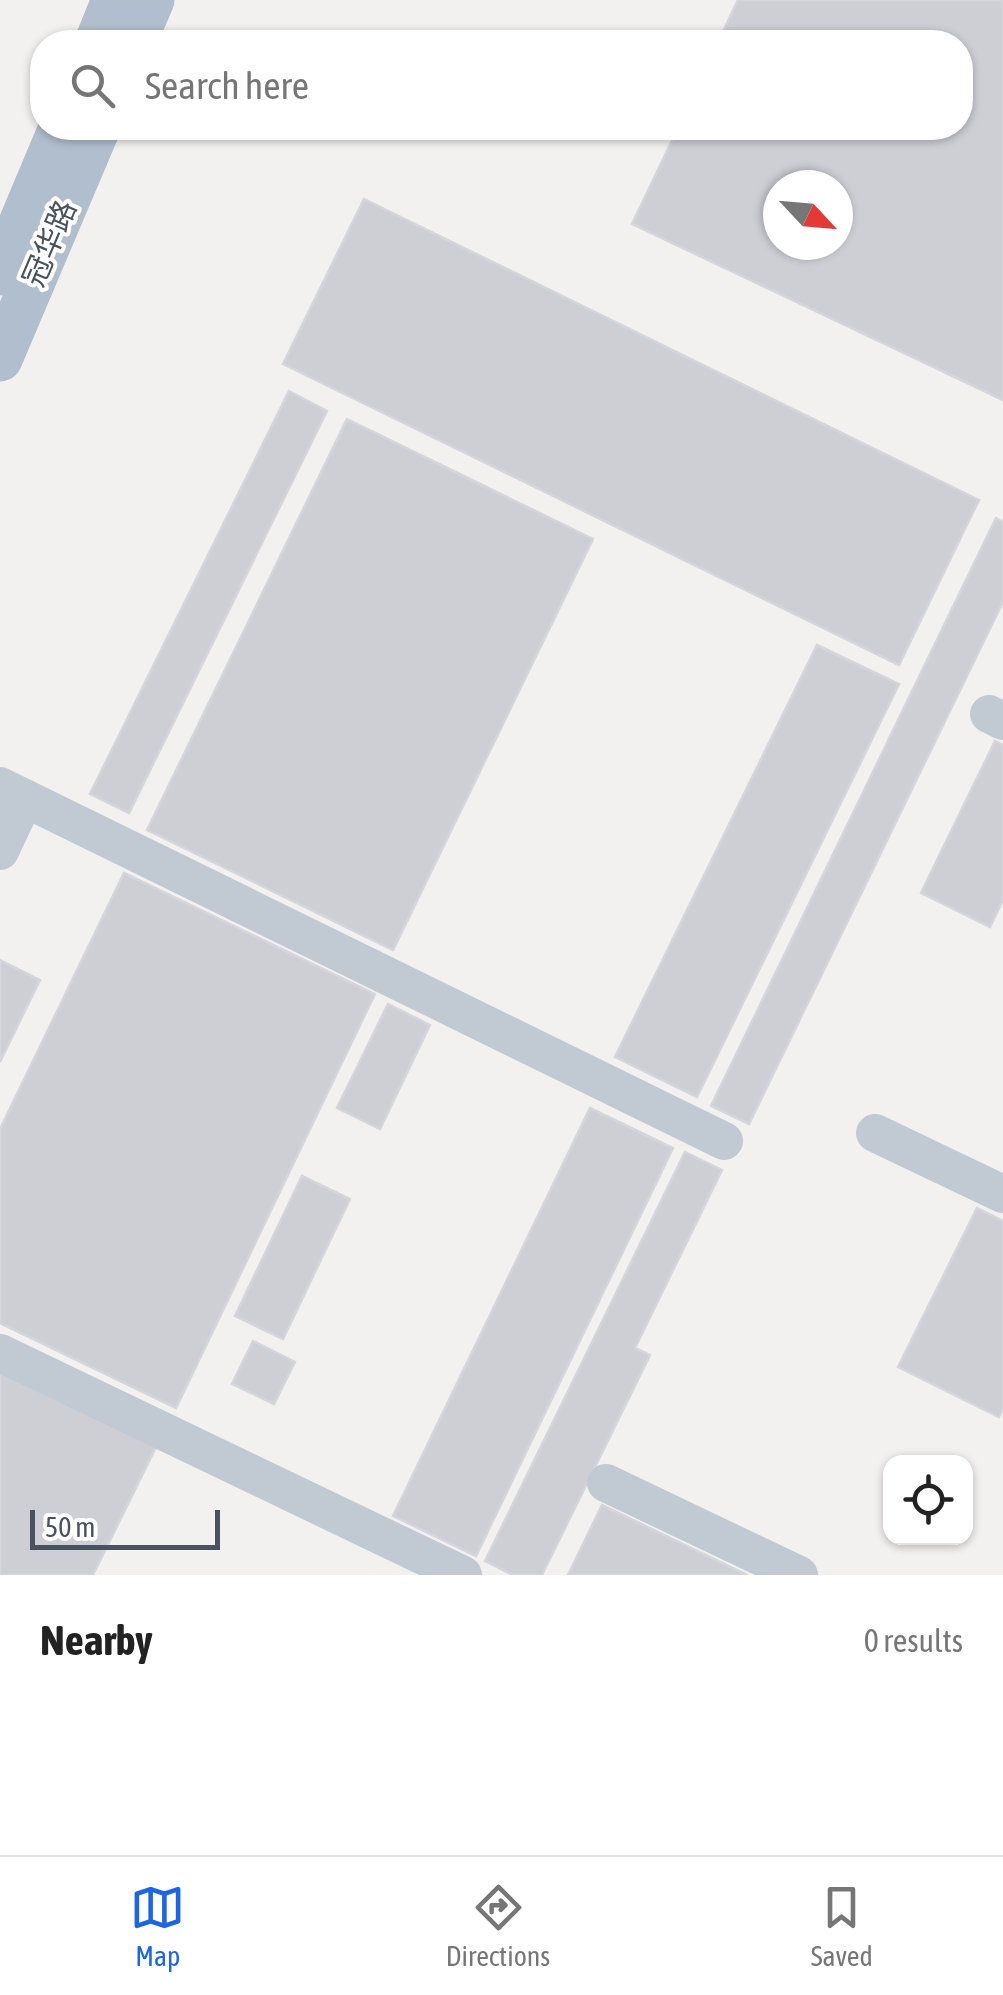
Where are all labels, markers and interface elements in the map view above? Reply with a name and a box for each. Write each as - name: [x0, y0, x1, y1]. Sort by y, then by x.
- search box: [30, 30, 973, 140]
- icon: search: [65, 58, 120, 113]
- text: Search here: [145, 64, 309, 107]
- north arrow: [763, 170, 853, 260]
- street label: 冠华路: [16, 195, 82, 291]
- map controls: [883, 1455, 973, 1545]
- button: locate: [883, 1455, 973, 1545]
- scale bar: [30, 1505, 220, 1550]
- text: 50 m: [45, 1511, 95, 1543]
- text: Nearby: [40, 1616, 153, 1664]
- text: 0 results: [864, 1622, 963, 1659]
- tab: Map: [130, 1880, 185, 1972]
- tab: Directions: [446, 1880, 550, 1972]
- tab: Saved: [811, 1880, 873, 1972]

